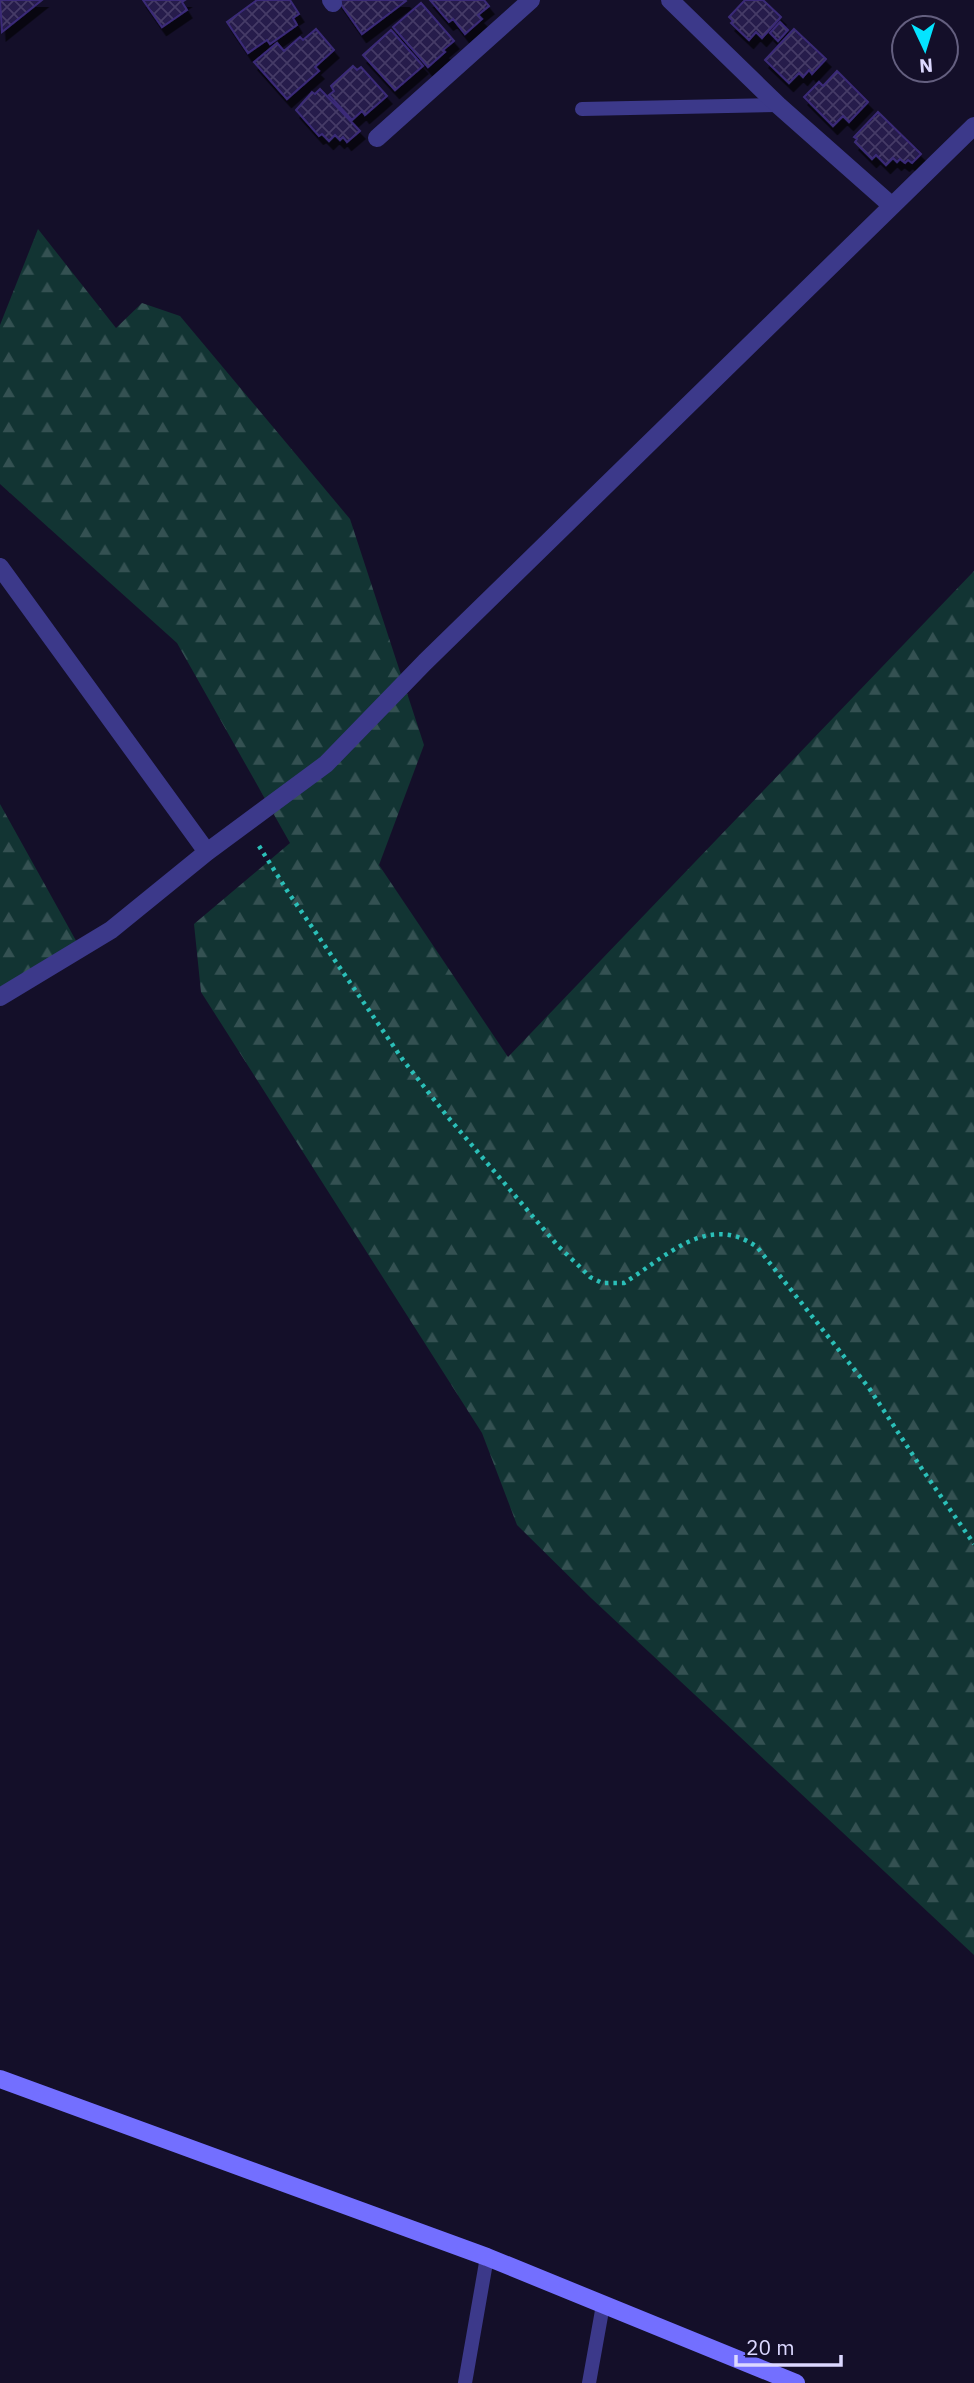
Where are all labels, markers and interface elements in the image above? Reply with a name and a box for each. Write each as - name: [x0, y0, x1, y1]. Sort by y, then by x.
- north arrow: [890, 14, 960, 84]
- text: N: [918, 54, 934, 78]
- scale bar: [736, 2324, 841, 2368]
- text: 20 m: [746, 2333, 795, 2361]

